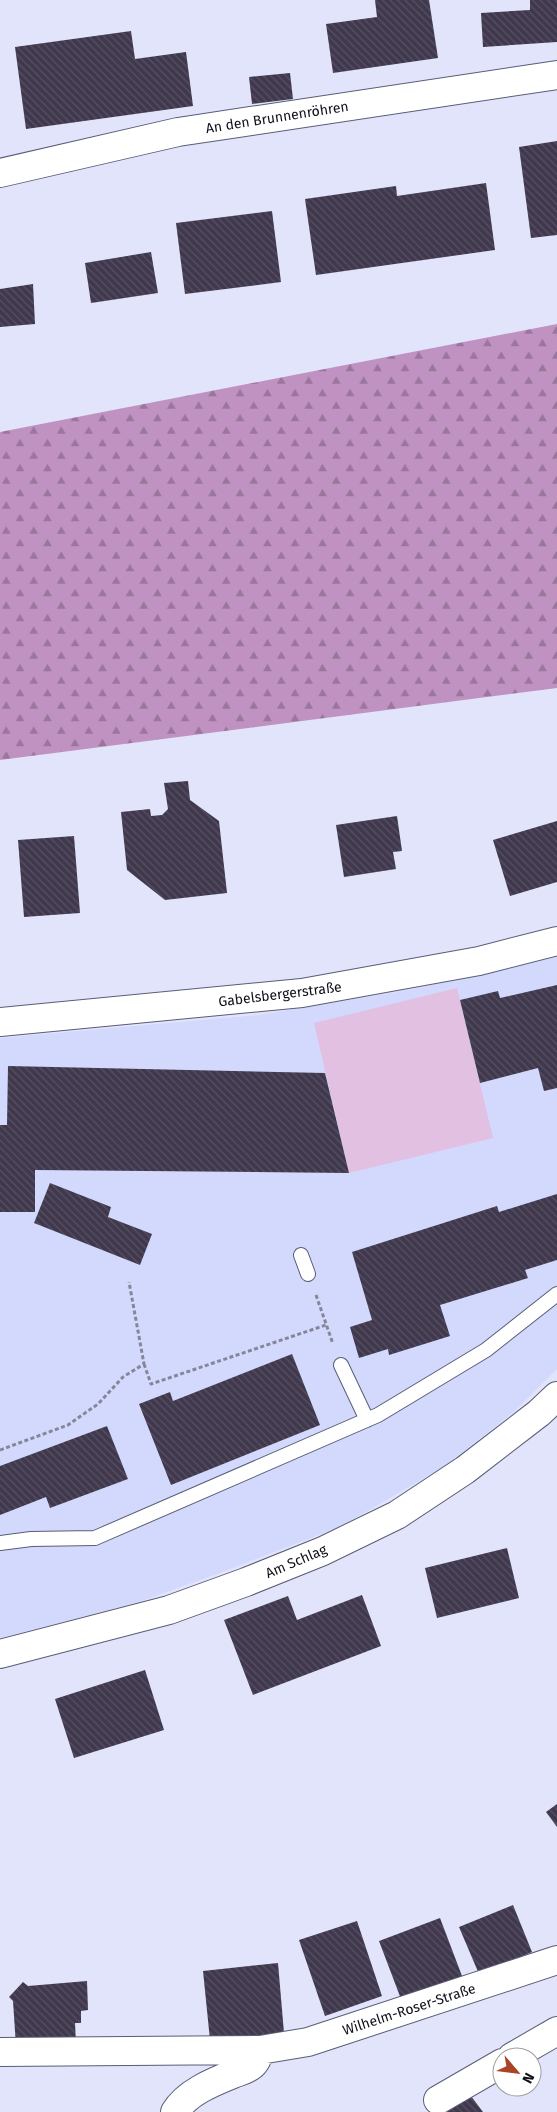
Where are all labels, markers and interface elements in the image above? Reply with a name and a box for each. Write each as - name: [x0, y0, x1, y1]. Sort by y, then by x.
- street label: An den Brunnenröhren: [204, 98, 350, 137]
- street label: Gabelsbergerstraße: [217, 978, 343, 1010]
- street label: Am Schlag: [263, 1541, 330, 1582]
- street label: Wilhelm-Roser-Straße: [340, 1980, 478, 2039]
- north arrow: [492, 2047, 542, 2097]
- text: N: [518, 2070, 538, 2086]

